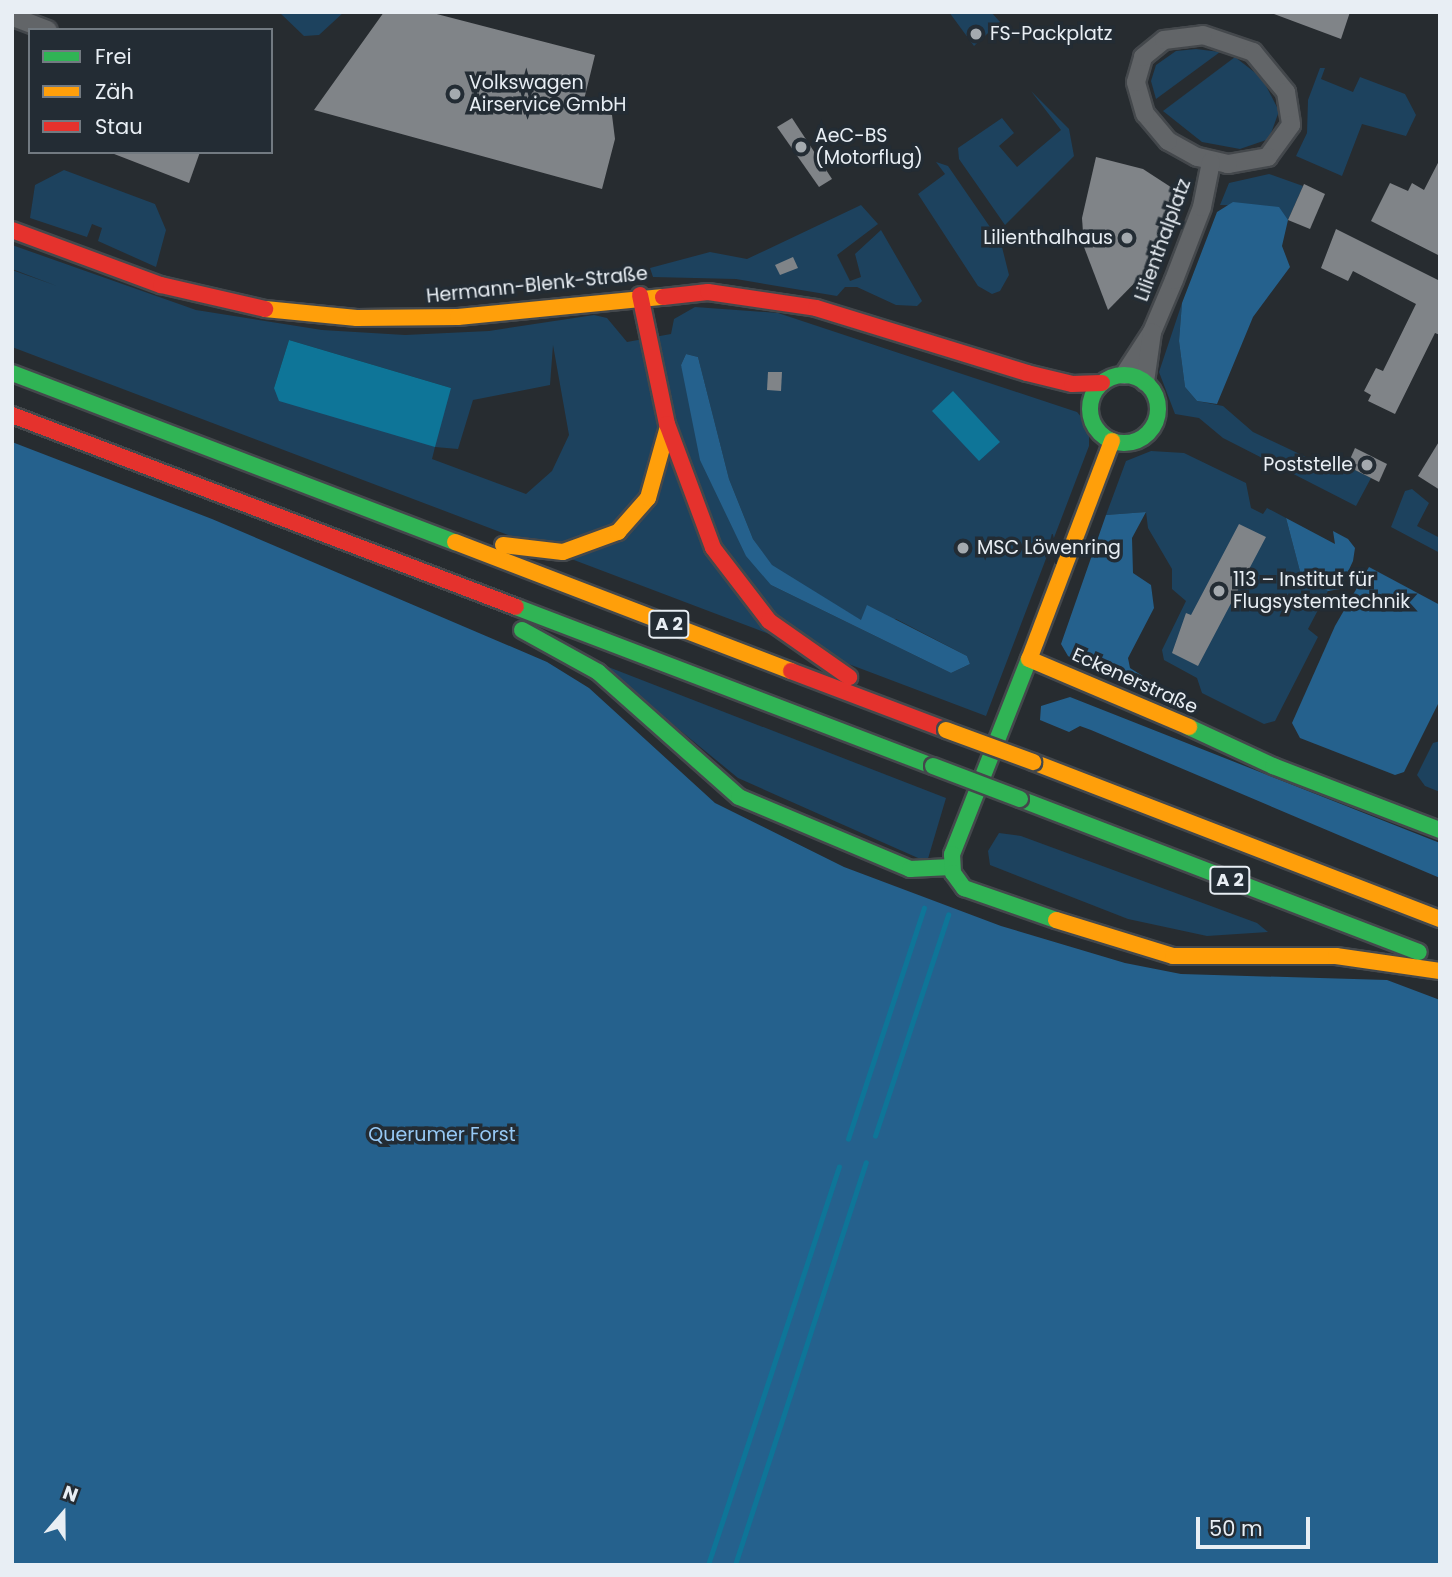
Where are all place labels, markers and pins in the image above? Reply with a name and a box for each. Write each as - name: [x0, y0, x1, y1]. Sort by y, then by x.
- place label: FS-Packplatz: [990, 23, 1112, 45]
- marker: FS-Packplatz: [968, 26, 984, 42]
- place label: Volkswagen Airservice GmbH: [469, 72, 626, 116]
- marker: Volkswagen Airservice GmbH: [447, 86, 463, 102]
- place label: AeC-BS (Motorflug): [815, 125, 923, 169]
- marker: AeC-BS (Motorflug): [793, 139, 809, 155]
- place label: Lilienthalhaus: [983, 227, 1113, 249]
- marker: Lilienthalhaus: [1119, 230, 1135, 246]
- place label: Poststelle: [1263, 454, 1353, 476]
- marker: Poststelle: [1359, 457, 1375, 473]
- place label: MSC Löwenring: [977, 537, 1121, 559]
- marker: MSC Löwenring: [955, 540, 971, 556]
- place label: 113 – Institut für Flugsystemtechnik: [1233, 569, 1410, 613]
- marker: 113 – Institut für Flugsystemtechnik: [1211, 583, 1227, 599]

